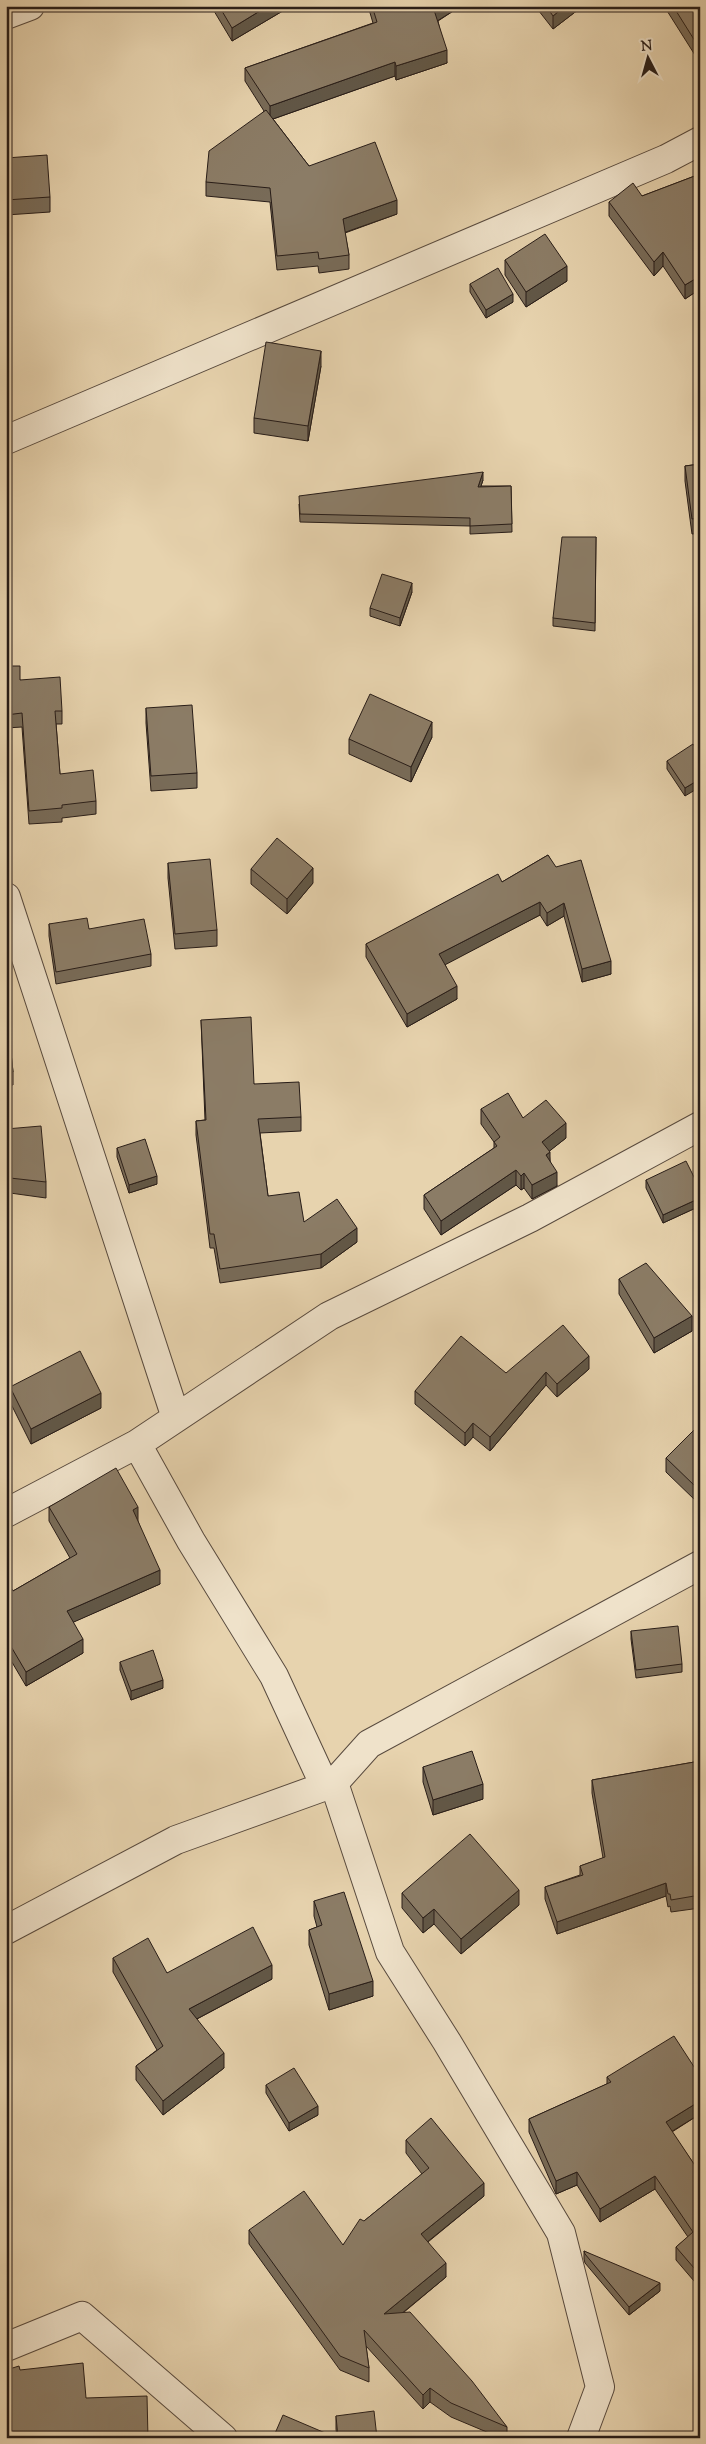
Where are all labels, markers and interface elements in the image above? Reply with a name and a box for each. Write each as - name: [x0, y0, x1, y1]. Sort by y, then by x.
- north arrow: [624, 32, 674, 82]
- text: N: [640, 37, 653, 58]

